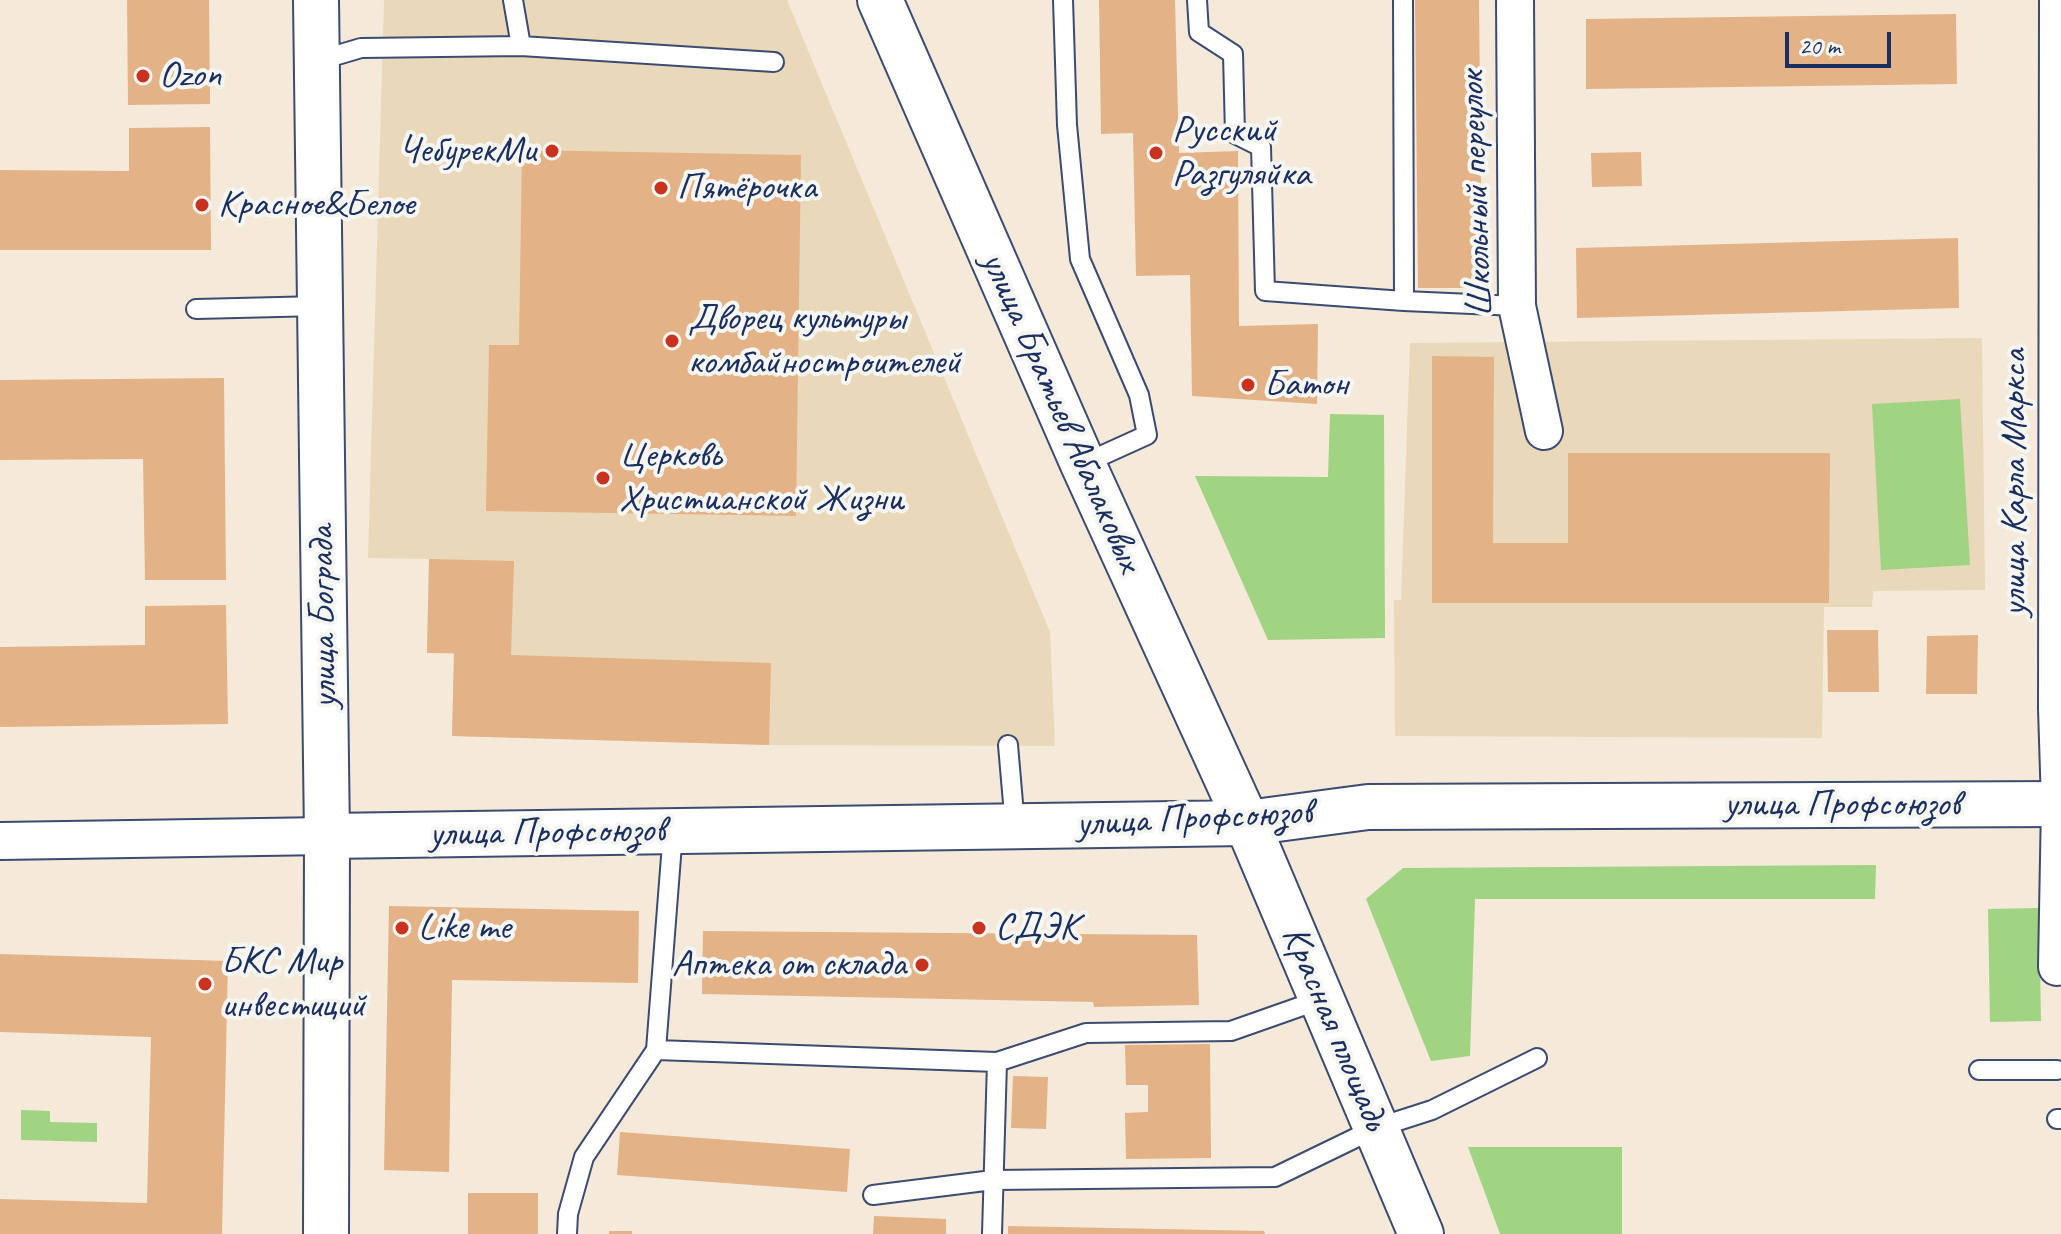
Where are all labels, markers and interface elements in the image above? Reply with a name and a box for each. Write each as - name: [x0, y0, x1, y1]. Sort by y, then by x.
- scale bar: [1789, 16, 1895, 66]
- text: 20 m: [1799, 31, 1840, 61]
- place label: Ozon: [159, 53, 221, 99]
- marker: Ozon: [134, 67, 152, 85]
- street label: Школьный переулок: [1450, 70, 1504, 318]
- place label: Русский Разгуляйка: [1172, 108, 1310, 198]
- place label: ЧебурекМи: [399, 128, 536, 174]
- marker: ЧебурекМи: [543, 142, 561, 160]
- marker: Русский Разгуляйка: [1147, 144, 1165, 162]
- place label: Пятёрочка: [677, 165, 816, 211]
- marker: Пятёрочка: [652, 179, 670, 197]
- place label: Красное&Белое: [218, 182, 415, 228]
- marker: Красное&Белое: [193, 196, 211, 214]
- street label: улица Братьев Абалаковых: [970, 245, 1152, 579]
- place label: Дворец культуры комбайностроителей: [688, 296, 961, 386]
- marker: Дворец культуры комбайностроителей: [663, 332, 681, 350]
- street label: улица Карла Маркса: [1992, 349, 2038, 617]
- place label: Батон: [1264, 362, 1348, 408]
- marker: Батон: [1239, 376, 1257, 394]
- place label: Церковь Христианской Жизни: [619, 433, 903, 522]
- marker: Церковь Христианской Жизни: [594, 469, 612, 487]
- street label: улица Бограда: [300, 525, 348, 709]
- street label: улица Профсоюзов: [1724, 782, 1960, 828]
- street label: улица Профсоюзов: [1075, 790, 1313, 848]
- street label: улица Профсоюзов: [429, 808, 665, 858]
- place label: Like me: [418, 905, 511, 951]
- place label: СДЭК: [995, 905, 1078, 951]
- marker: Like me: [393, 919, 411, 937]
- marker: СДЭК: [970, 919, 988, 937]
- street label: Красная площадь: [1271, 920, 1397, 1136]
- place label: БКС Мир инвестиций: [221, 939, 365, 1028]
- place label: Аптека от склада: [672, 942, 906, 988]
- marker: Аптека от склада: [913, 956, 931, 974]
- marker: БКС Мир инвестиций: [196, 975, 214, 993]

